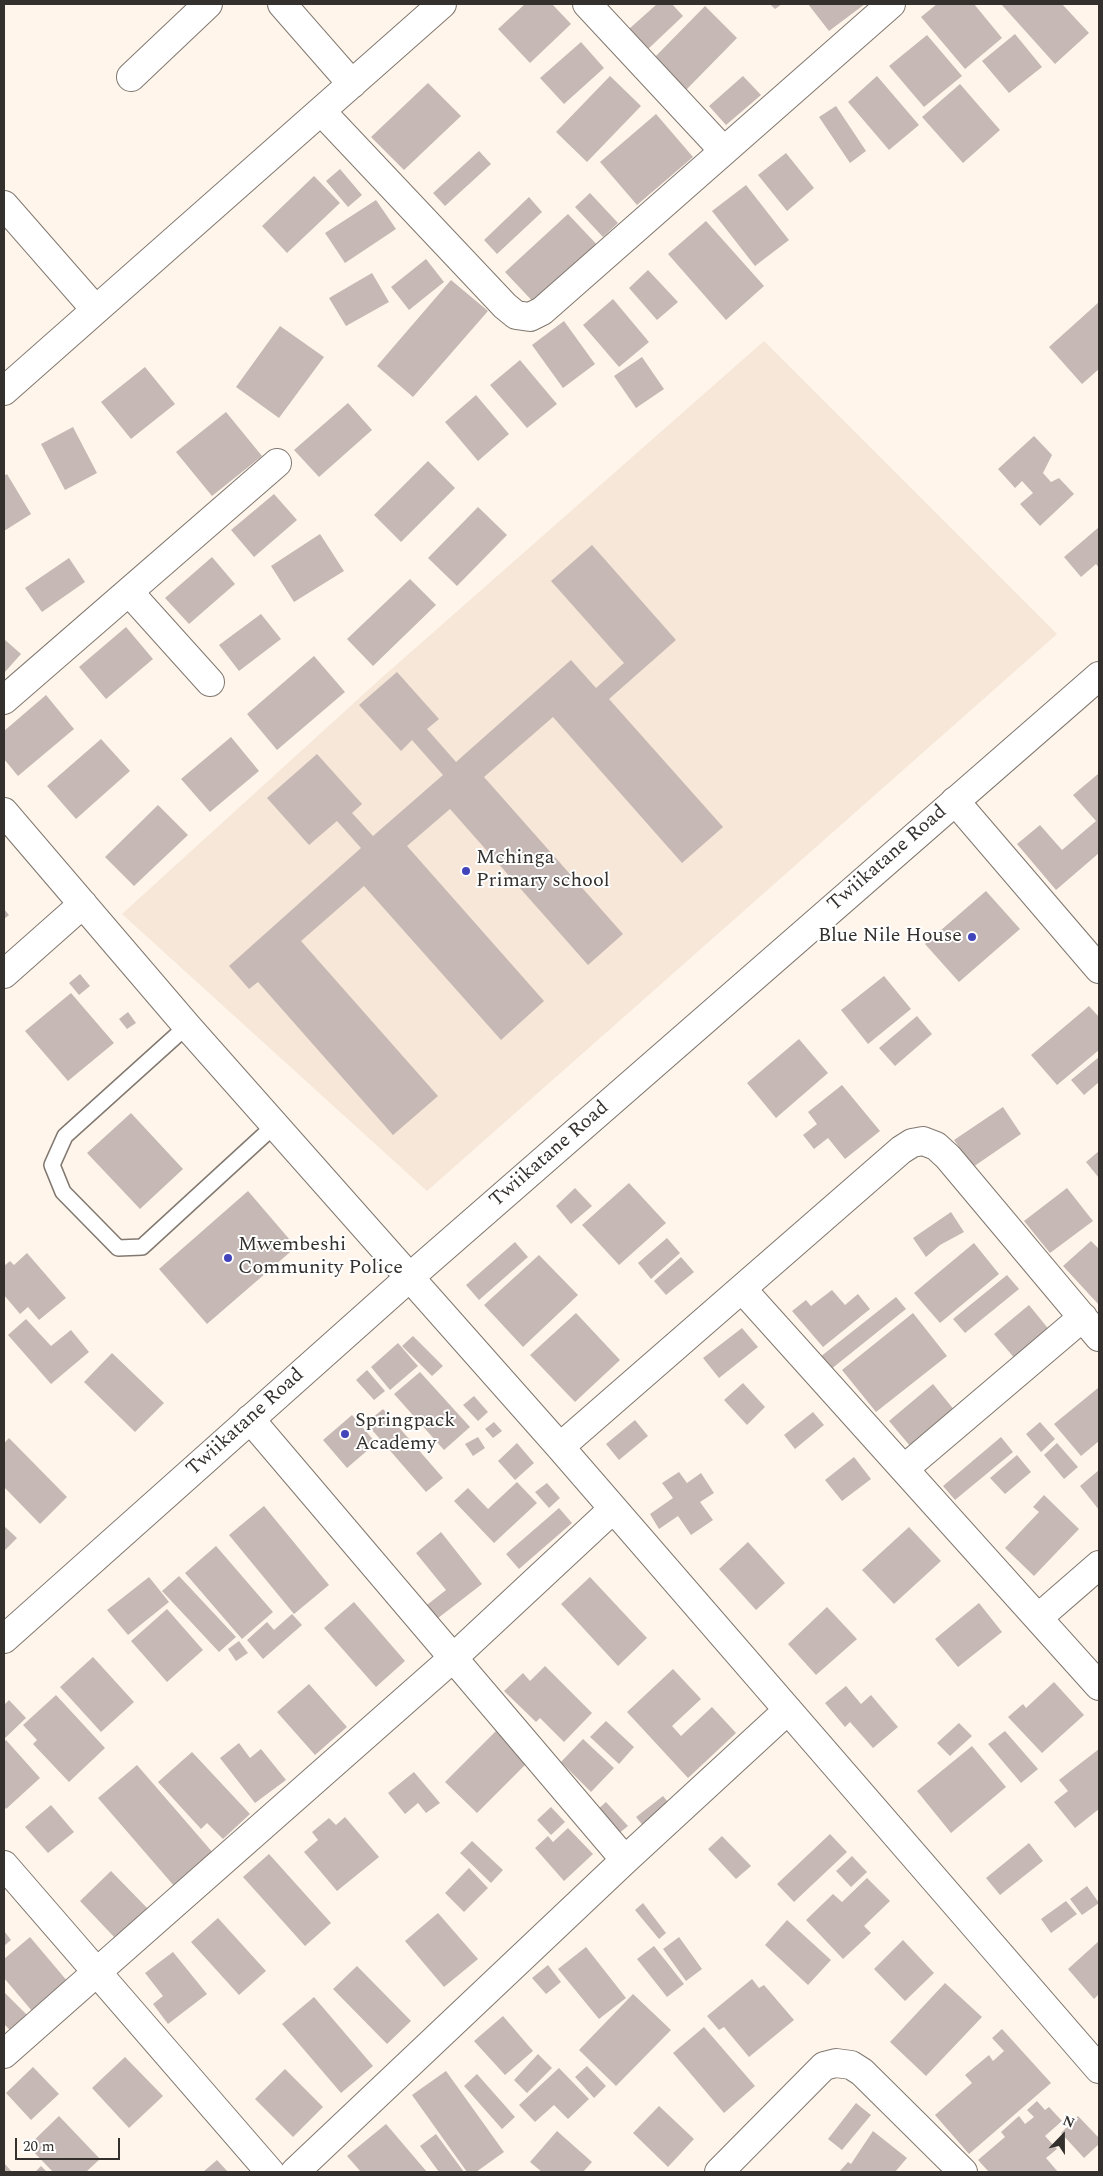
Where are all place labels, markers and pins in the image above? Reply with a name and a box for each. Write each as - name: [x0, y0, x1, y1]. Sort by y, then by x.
- place label: Mchinga Primary school: [476, 847, 610, 894]
- marker: Mchinga Primary school: [460, 865, 472, 877]
- place label: Blue Nile House: [818, 925, 962, 949]
- marker: Blue Nile House: [966, 931, 978, 943]
- place label: Mwembeshi Community Police: [238, 1234, 403, 1281]
- marker: Mwembeshi Community Police: [222, 1252, 234, 1264]
- place label: Springpack Academy: [355, 1410, 455, 1457]
- marker: Springpack Academy: [339, 1428, 351, 1440]

